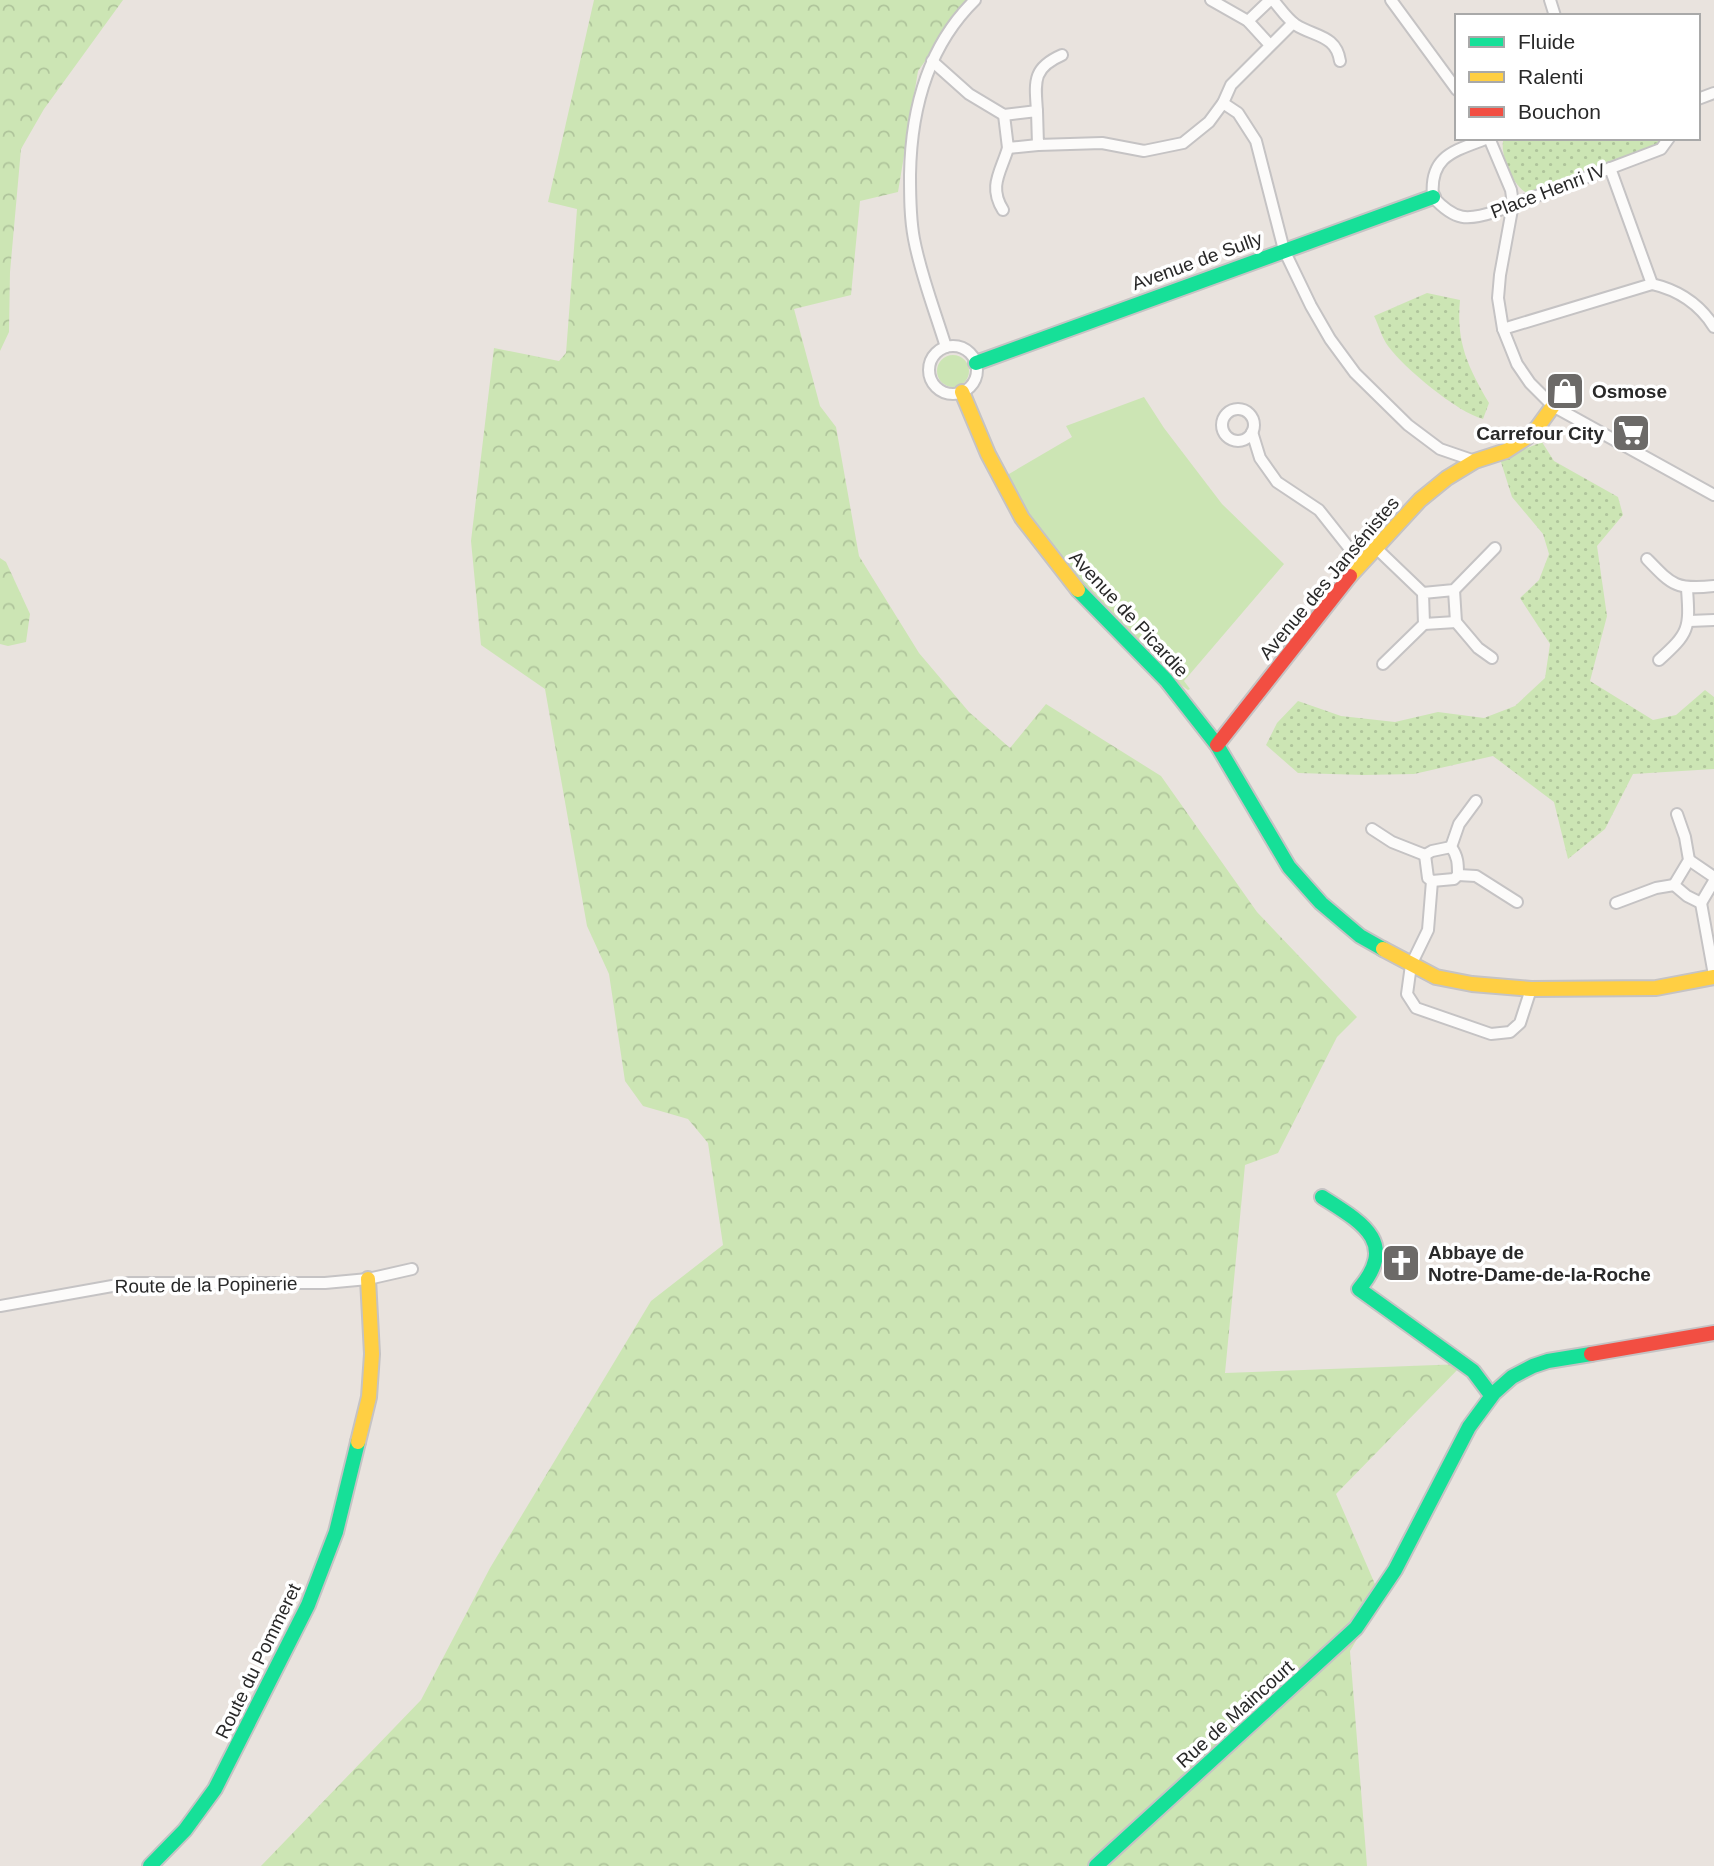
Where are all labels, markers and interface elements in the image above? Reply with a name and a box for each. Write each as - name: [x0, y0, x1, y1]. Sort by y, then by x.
- legend: [1455, 14, 1700, 140]
- text: Fluide: [1518, 30, 1575, 53]
- text: Ralenti: [1518, 65, 1583, 88]
- text: Bouchon: [1518, 100, 1601, 123]
- street label: Place Henri IV: [1488, 159, 1609, 223]
- street label: Avenue de Sully: [1129, 228, 1265, 294]
- shop icon: Osmose: [1544, 370, 1586, 412]
- place label: Osmose: [1592, 381, 1667, 402]
- supermarket icon: Carrefour City: [1610, 412, 1652, 454]
- place label: Carrefour City: [1476, 423, 1604, 444]
- street label: Avenue des Jansénistes: [1255, 492, 1403, 664]
- street label: Avenue de Picardie: [1065, 547, 1193, 681]
- church icon: Abbaye de Notre-Dame-de-la-Roche: [1380, 1242, 1422, 1284]
- place label: Abbaye de Notre-Dame-de-la-Roche: [1428, 1242, 1651, 1285]
- street label: Route de la Popinerie: [114, 1273, 298, 1297]
- street label: Route du Pommeret: [211, 1579, 305, 1742]
- street label: Rue de Maincourt: [1172, 1656, 1298, 1772]

